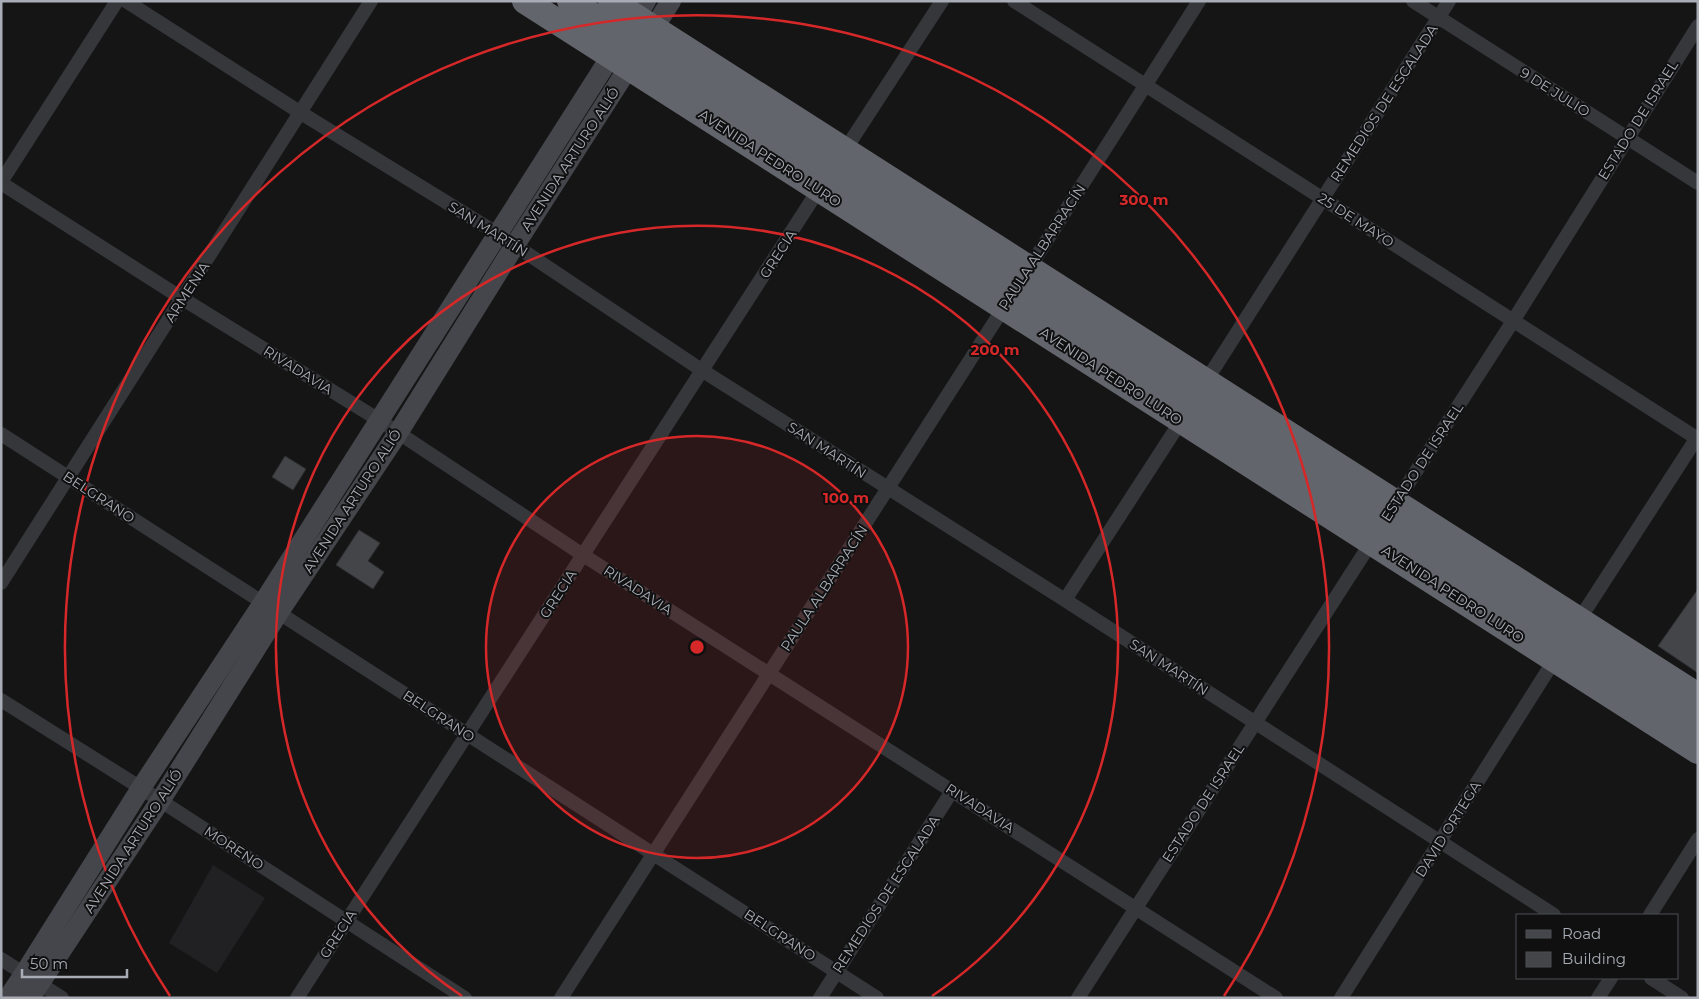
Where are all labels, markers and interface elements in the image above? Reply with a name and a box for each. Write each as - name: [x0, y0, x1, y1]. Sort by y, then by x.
- street label: REMEDIOS DE ESCALADA: [1326, 20, 1442, 185]
- street label: ESTADO DE ISRAEL: [1594, 56, 1682, 183]
- street label: 9 DE JULIO: [1517, 63, 1594, 121]
- street label: AVENIDA ARTURO ALIÓ: [517, 83, 623, 234]
- street label: AVENIDA PEDRO LURO: [695, 105, 845, 211]
- street label: PAULA ALBARRACÍN: [994, 181, 1090, 313]
- street label: 25 DE MAYO: [1315, 189, 1398, 251]
- text: 300 m: [1118, 190, 1169, 209]
- street label: SAN MARTÍN: [445, 197, 531, 261]
- street label: GRECIA: [756, 225, 801, 282]
- street label: ARMENIA: [161, 258, 214, 326]
- street label: AVENIDA PEDRO LURO: [1036, 323, 1186, 429]
- text: 200 m: [970, 340, 1020, 359]
- street label: RIVADAVIA: [260, 342, 337, 399]
- street label: ESTADO DE ISRAEL: [1377, 399, 1467, 525]
- street label: SAN MARTÍN: [784, 418, 870, 482]
- street label: AVENIDA ARTURO ALIÓ: [299, 425, 405, 576]
- street label: BELGRANO: [60, 467, 139, 527]
- text: 100 m: [823, 488, 869, 507]
- street label: PAULA ALBARRACÍN: [776, 522, 872, 654]
- street label: AVENIDA PEDRO LURO: [1378, 541, 1528, 647]
- street label: RIVADAVIA: [600, 561, 677, 619]
- street label: GRECIA: [536, 565, 581, 622]
- street label: SAN MARTÍN: [1126, 635, 1212, 699]
- centre of rings: [688, 638, 706, 656]
- street label: BELGRANO: [400, 686, 479, 746]
- street label: ESTADO DE ISRAEL: [1158, 740, 1248, 866]
- street label: AVENIDA ARTURO ALIÓ: [80, 765, 186, 916]
- street label: DAVID ORTEGA: [1411, 777, 1485, 880]
- street label: RIVADAVIA: [942, 779, 1019, 837]
- street label: REMEDIOS DE ESCALADA: [828, 811, 944, 976]
- street label: MORENO: [201, 822, 268, 874]
- street label: GRECIA: [316, 905, 361, 962]
- street label: BELGRANO: [741, 905, 820, 965]
- legend: [1516, 914, 1679, 979]
- text: Road: [1562, 924, 1601, 943]
- scale bar: [22, 946, 128, 978]
- text: Building: [1562, 949, 1626, 968]
- text: 50 m: [30, 954, 68, 973]

